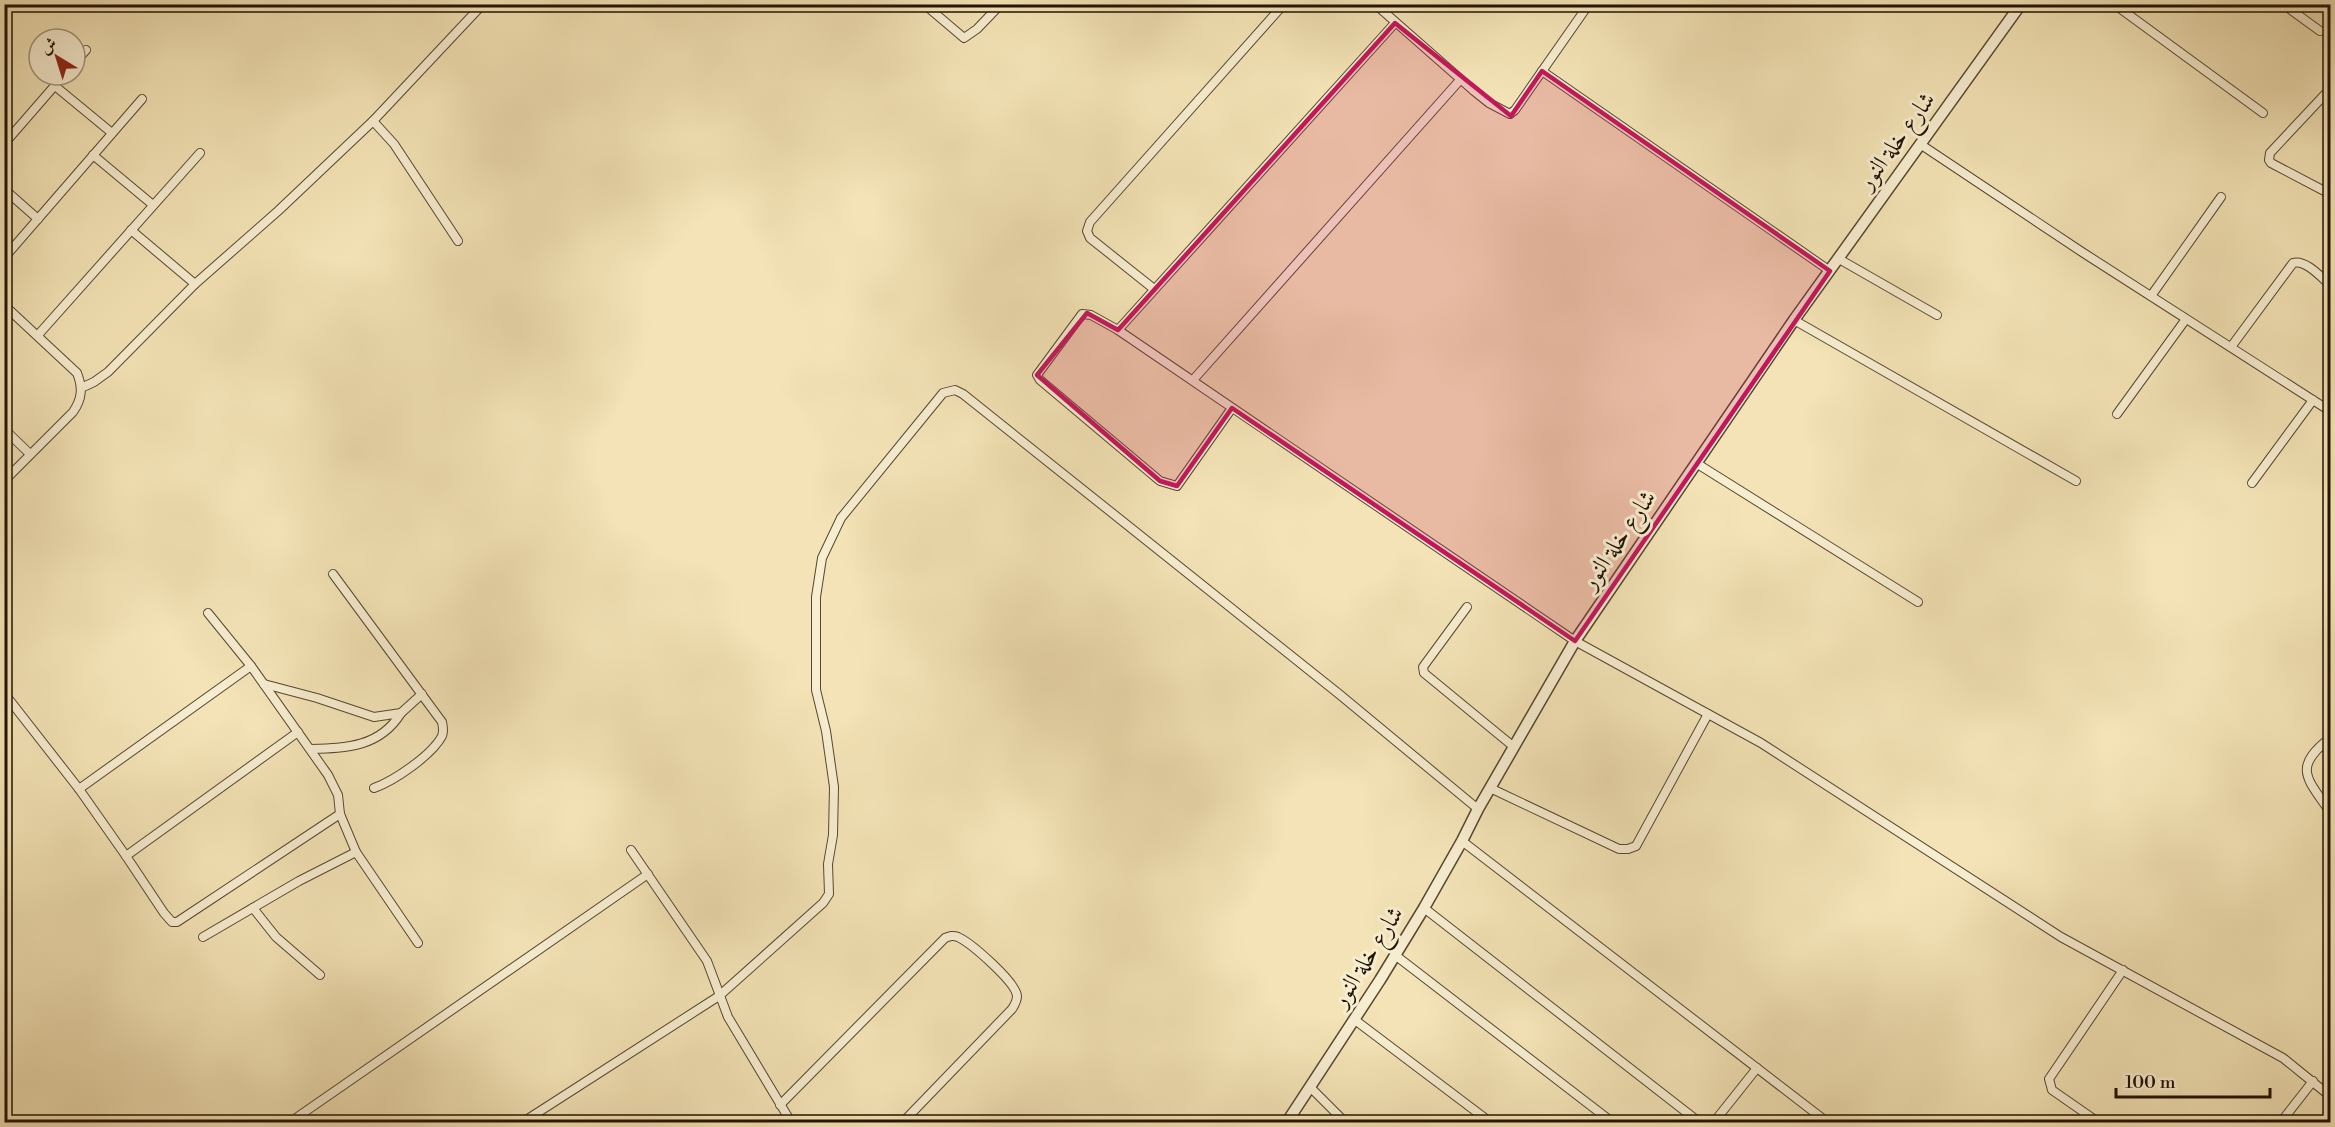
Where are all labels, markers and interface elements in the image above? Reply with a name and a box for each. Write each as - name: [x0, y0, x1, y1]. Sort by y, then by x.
- north arrow: [27, 27, 87, 87]
- text: ش: [36, 33, 61, 59]
- street label: شارع خلة النور: [1850, 86, 1946, 200]
- street label: شارع خلة النور: [1574, 485, 1666, 599]
- street label: شارع خلة النور: [1324, 901, 1414, 1017]
- scale bar: [2116, 1061, 2270, 1099]
- text: 100 m: [2125, 1071, 2176, 1094]

